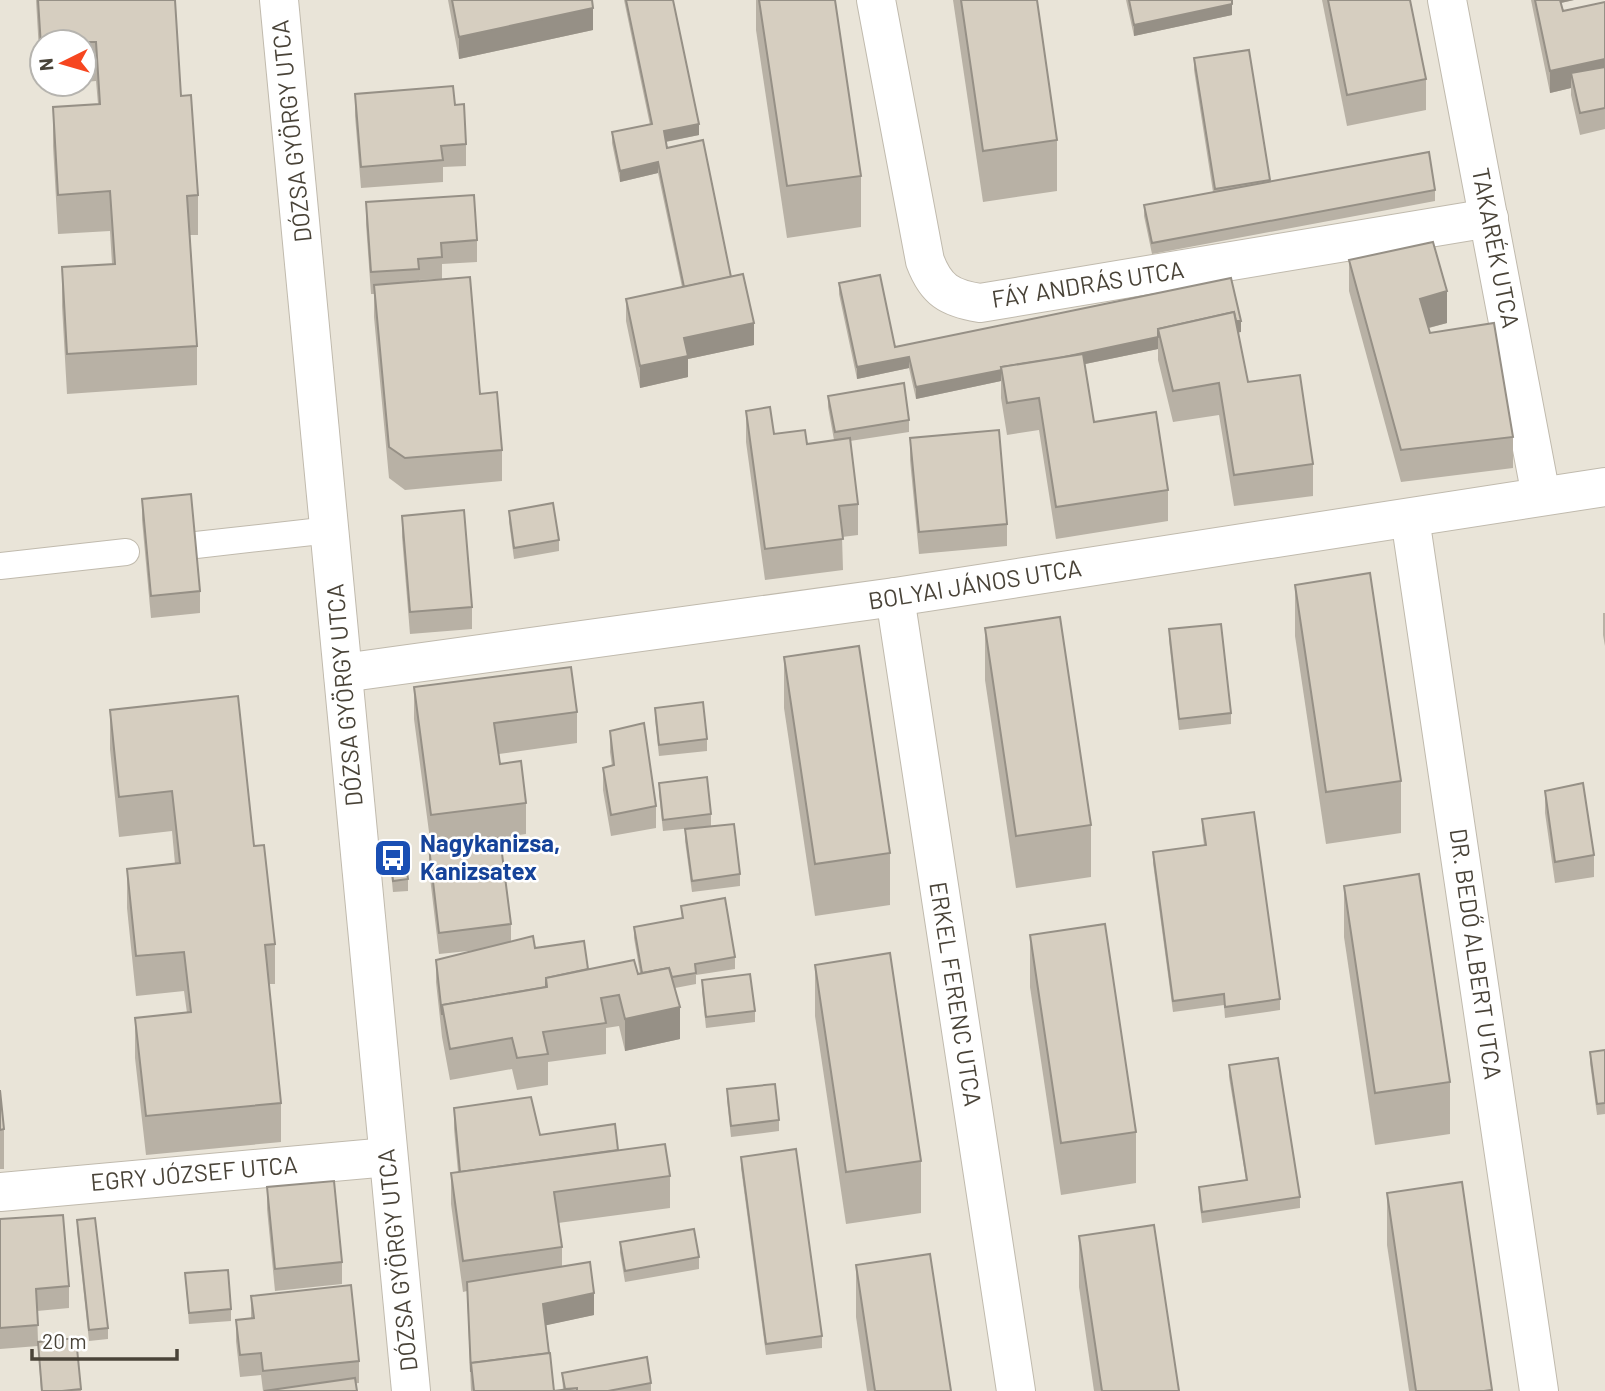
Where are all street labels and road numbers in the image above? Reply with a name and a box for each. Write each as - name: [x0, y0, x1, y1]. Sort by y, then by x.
- street label: DÓZSA GYÖRGY UTCA: [264, 19, 317, 244]
- street label: TAKARÉK UTCA: [1467, 165, 1526, 330]
- street label: FÁY ANDRÁS UTCA: [990, 254, 1186, 313]
- street label: BOLYAI JÁNOS UTCA: [866, 552, 1084, 615]
- street label: DÓZSA GYÖRGY UTCA: [319, 583, 368, 808]
- street label: DR. BEDŐ ALBERT UTCA: [1445, 826, 1508, 1081]
- street label: ERKEL FERENC UTCA: [924, 879, 989, 1108]
- street label: DÓZSA GYÖRGY UTCA: [370, 1148, 423, 1373]
- street label: EGRY JÓZSEF UTCA: [89, 1149, 299, 1196]

